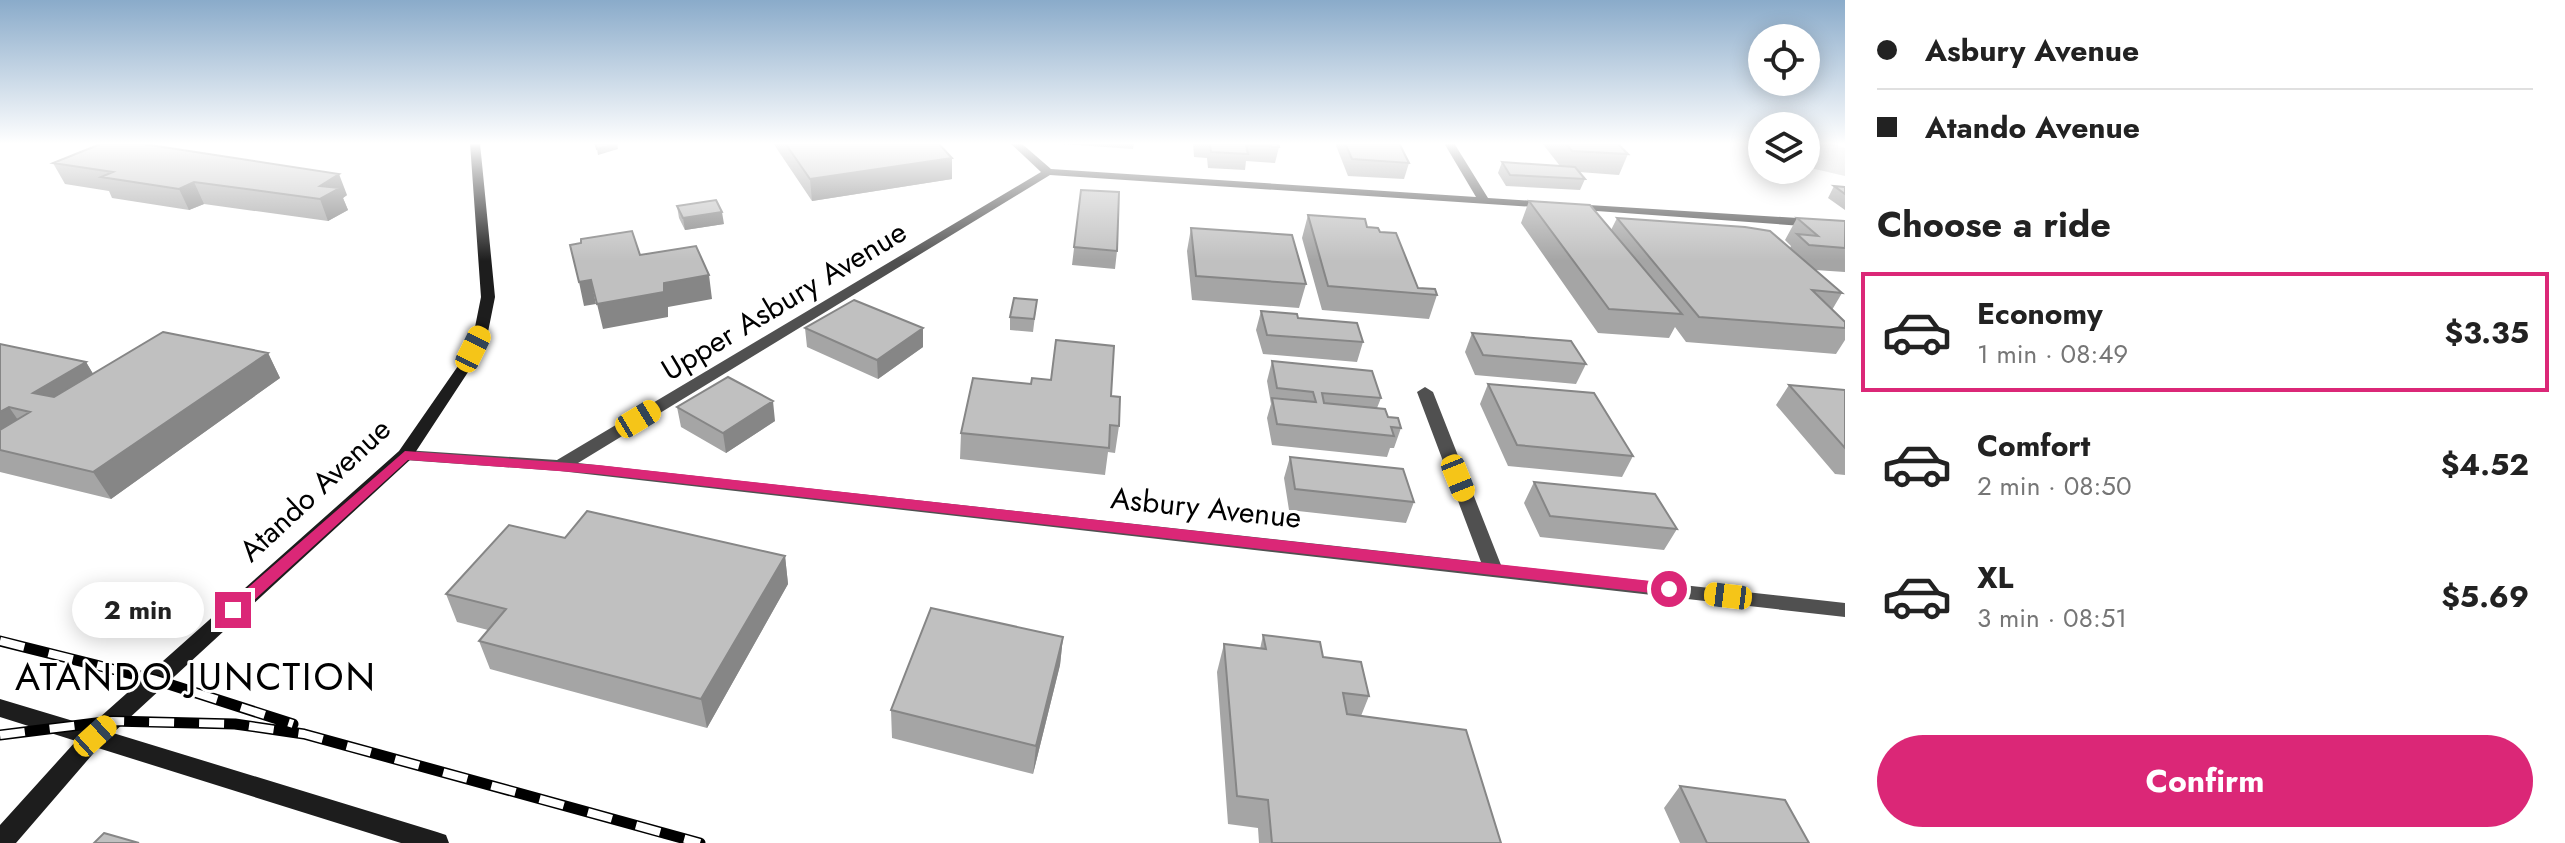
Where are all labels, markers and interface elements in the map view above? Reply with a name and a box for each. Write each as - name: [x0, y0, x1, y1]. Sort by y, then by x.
- map controls: [1748, 24, 1820, 184]
- button: locate: [1748, 24, 1820, 96]
- text: Asbury Avenue: [1925, 29, 2139, 72]
- text: Atando Avenue: [1925, 106, 2140, 149]
- button: layers: [1748, 112, 1820, 184]
- text: Choose a ride: [1877, 198, 2111, 250]
- street label: Upper Asbury Avenue: [653, 210, 915, 391]
- text: Economy: [1977, 292, 2103, 335]
- icon: car: [1881, 296, 1953, 368]
- text: $3.35: [2445, 311, 2529, 354]
- car: [452, 322, 494, 376]
- text: 1 min · 08:49: [1977, 335, 2128, 373]
- car: [611, 396, 665, 442]
- street label: Atando Avenue: [229, 408, 400, 571]
- text: Comfort: [1977, 424, 2090, 467]
- icon: car: [1881, 428, 1953, 500]
- text: $4.52: [2441, 443, 2529, 486]
- car: [1438, 451, 1478, 505]
- text: 2 min · 08:50: [1977, 467, 2132, 505]
- street label: Asbury Avenue: [1109, 476, 1304, 539]
- text: XL: [1977, 556, 2013, 599]
- icon: car: [1881, 560, 1953, 632]
- route start: [1651, 571, 1687, 607]
- text: $5.69: [2441, 575, 2529, 618]
- car: [1703, 581, 1753, 611]
- callout: 2 min: [73, 582, 205, 638]
- text: 2 min: [104, 591, 172, 629]
- route end: [215, 592, 251, 628]
- text: 3 min · 08:51: [1977, 599, 2127, 637]
- district label: ATANDO JUNCTION: [15, 649, 377, 704]
- car: [69, 711, 121, 761]
- button: Confirm: [1877, 735, 2533, 827]

